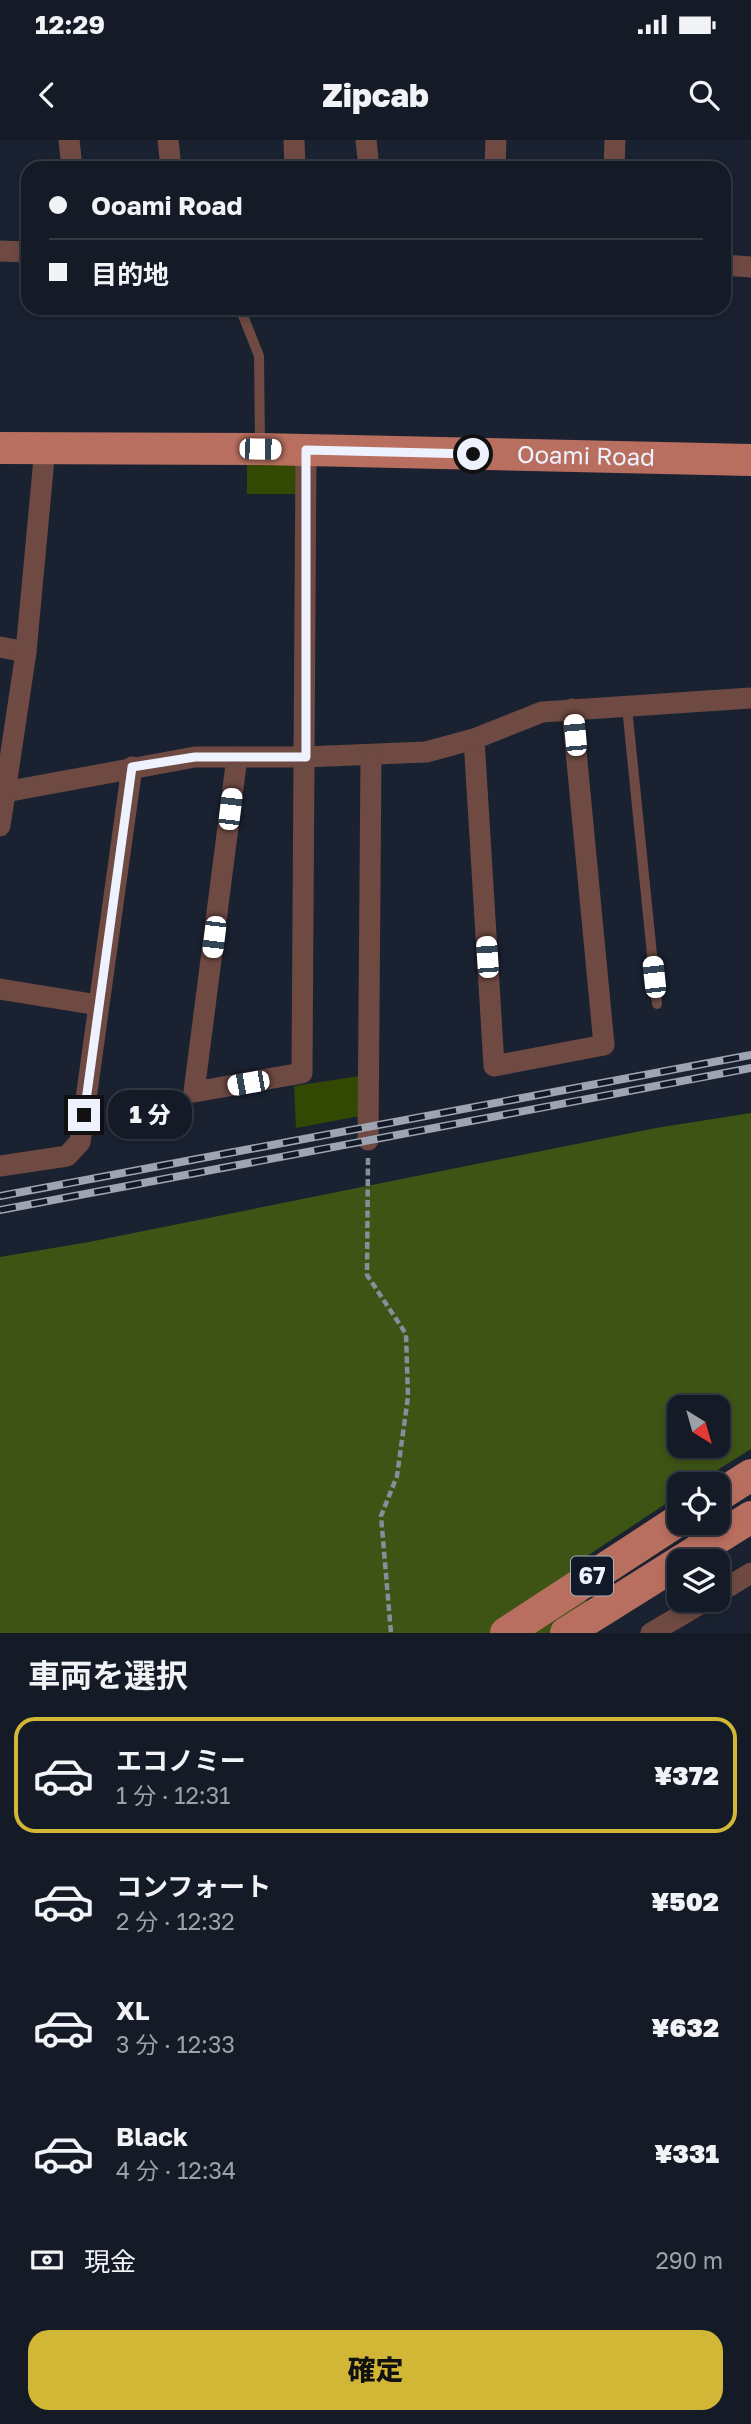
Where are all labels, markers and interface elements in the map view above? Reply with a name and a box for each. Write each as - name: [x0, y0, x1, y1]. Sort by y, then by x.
- text: 12:29: [35, 9, 105, 40]
- icon: back: [28, 76, 66, 114]
- text: Zipcab: [322, 76, 429, 114]
- icon: search: [685, 76, 723, 114]
- text: Ooami Road: [91, 190, 242, 221]
- text: 目的地: [91, 259, 169, 290]
- car: [239, 438, 282, 460]
- route start: [457, 438, 489, 470]
- street label: Ooami Road: [517, 439, 655, 471]
- car: [563, 713, 588, 757]
- car: [218, 787, 243, 831]
- car: [202, 915, 227, 959]
- car: [476, 935, 499, 979]
- car: [642, 955, 667, 999]
- car: [226, 1069, 271, 1097]
- callout: 1 分: [108, 1090, 192, 1140]
- route end: [68, 1099, 100, 1131]
- text: 1 分: [130, 1100, 170, 1128]
- north arrow: [667, 1395, 730, 1458]
- map controls: [667, 1395, 730, 1612]
- button: locate: [667, 1472, 730, 1535]
- button: layers: [667, 1549, 730, 1612]
- road number: 67: [571, 1556, 613, 1596]
- text: 車両を選択: [28, 1656, 188, 1694]
- icon: car: [32, 1744, 95, 1807]
- text: エコノミー: [116, 1745, 246, 1776]
- text: ¥372: [654, 1760, 719, 1791]
- text: 1 分 · 12:31: [116, 1781, 230, 1809]
- icon: car: [32, 1870, 95, 1933]
- text: コンフォート: [116, 1871, 271, 1902]
- text: ¥502: [651, 1886, 719, 1917]
- text: 2 分 · 12:32: [116, 1907, 235, 1935]
- text: XL: [116, 1995, 150, 2026]
- icon: car: [32, 1996, 95, 2059]
- text: ¥632: [651, 2012, 719, 2043]
- text: 3 分 · 12:33: [116, 2030, 235, 2058]
- text: Black: [116, 2121, 188, 2152]
- icon: car: [32, 2122, 95, 2185]
- text: ¥331: [654, 2138, 719, 2169]
- text: 4 分 · 12:34: [116, 2156, 236, 2184]
- icon: cash: [28, 2241, 66, 2279]
- text: 現金: [84, 2246, 136, 2277]
- text: 290 m: [655, 2246, 723, 2274]
- button: 確定: [28, 2330, 723, 2410]

